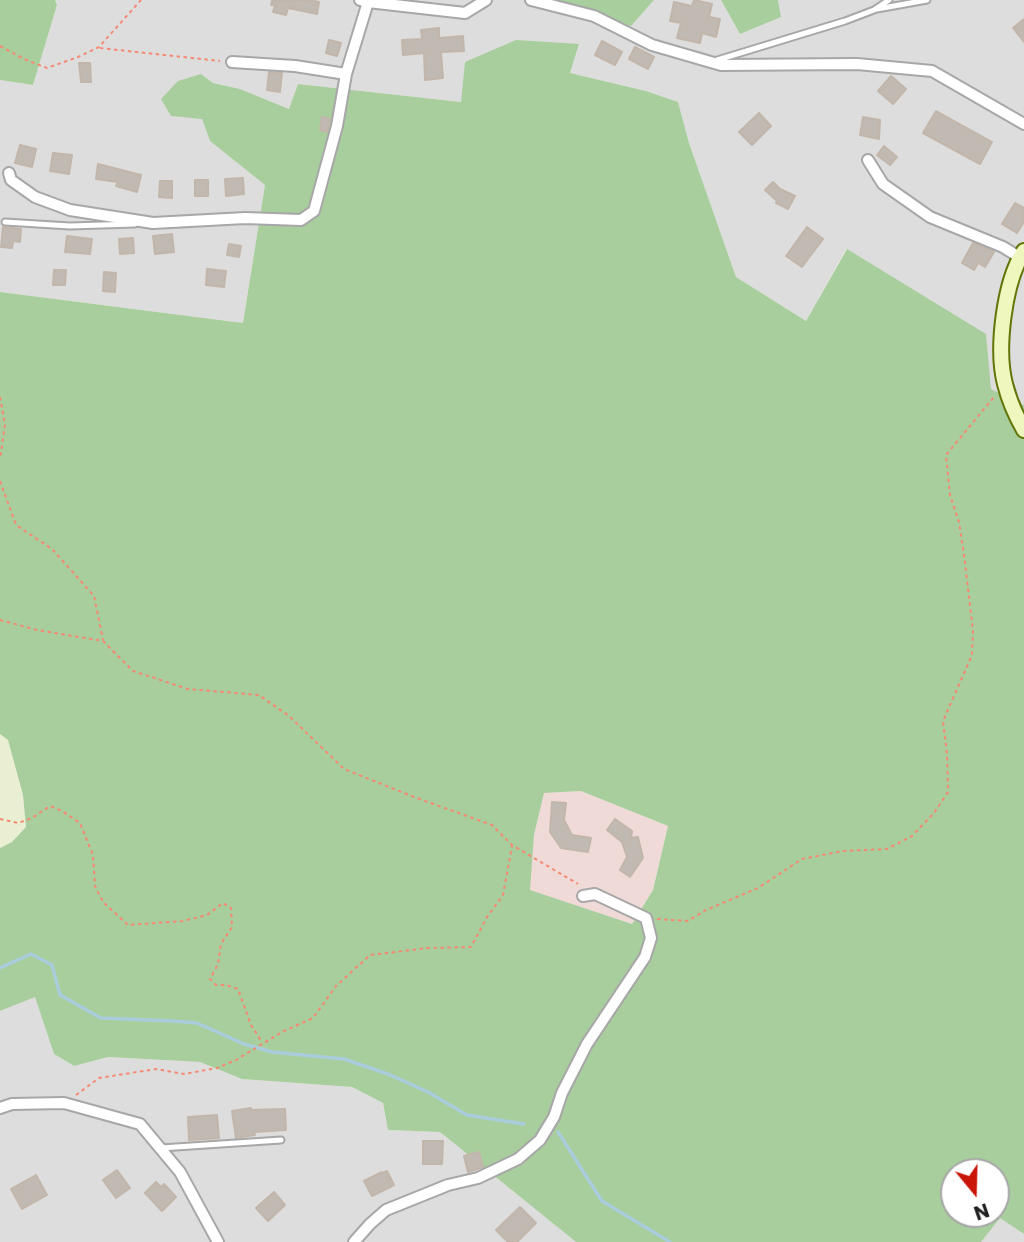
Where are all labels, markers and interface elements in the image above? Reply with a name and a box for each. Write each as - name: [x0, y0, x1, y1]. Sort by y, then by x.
- north arrow: [940, 1158, 1010, 1228]
- text: N: [970, 1196, 993, 1227]

